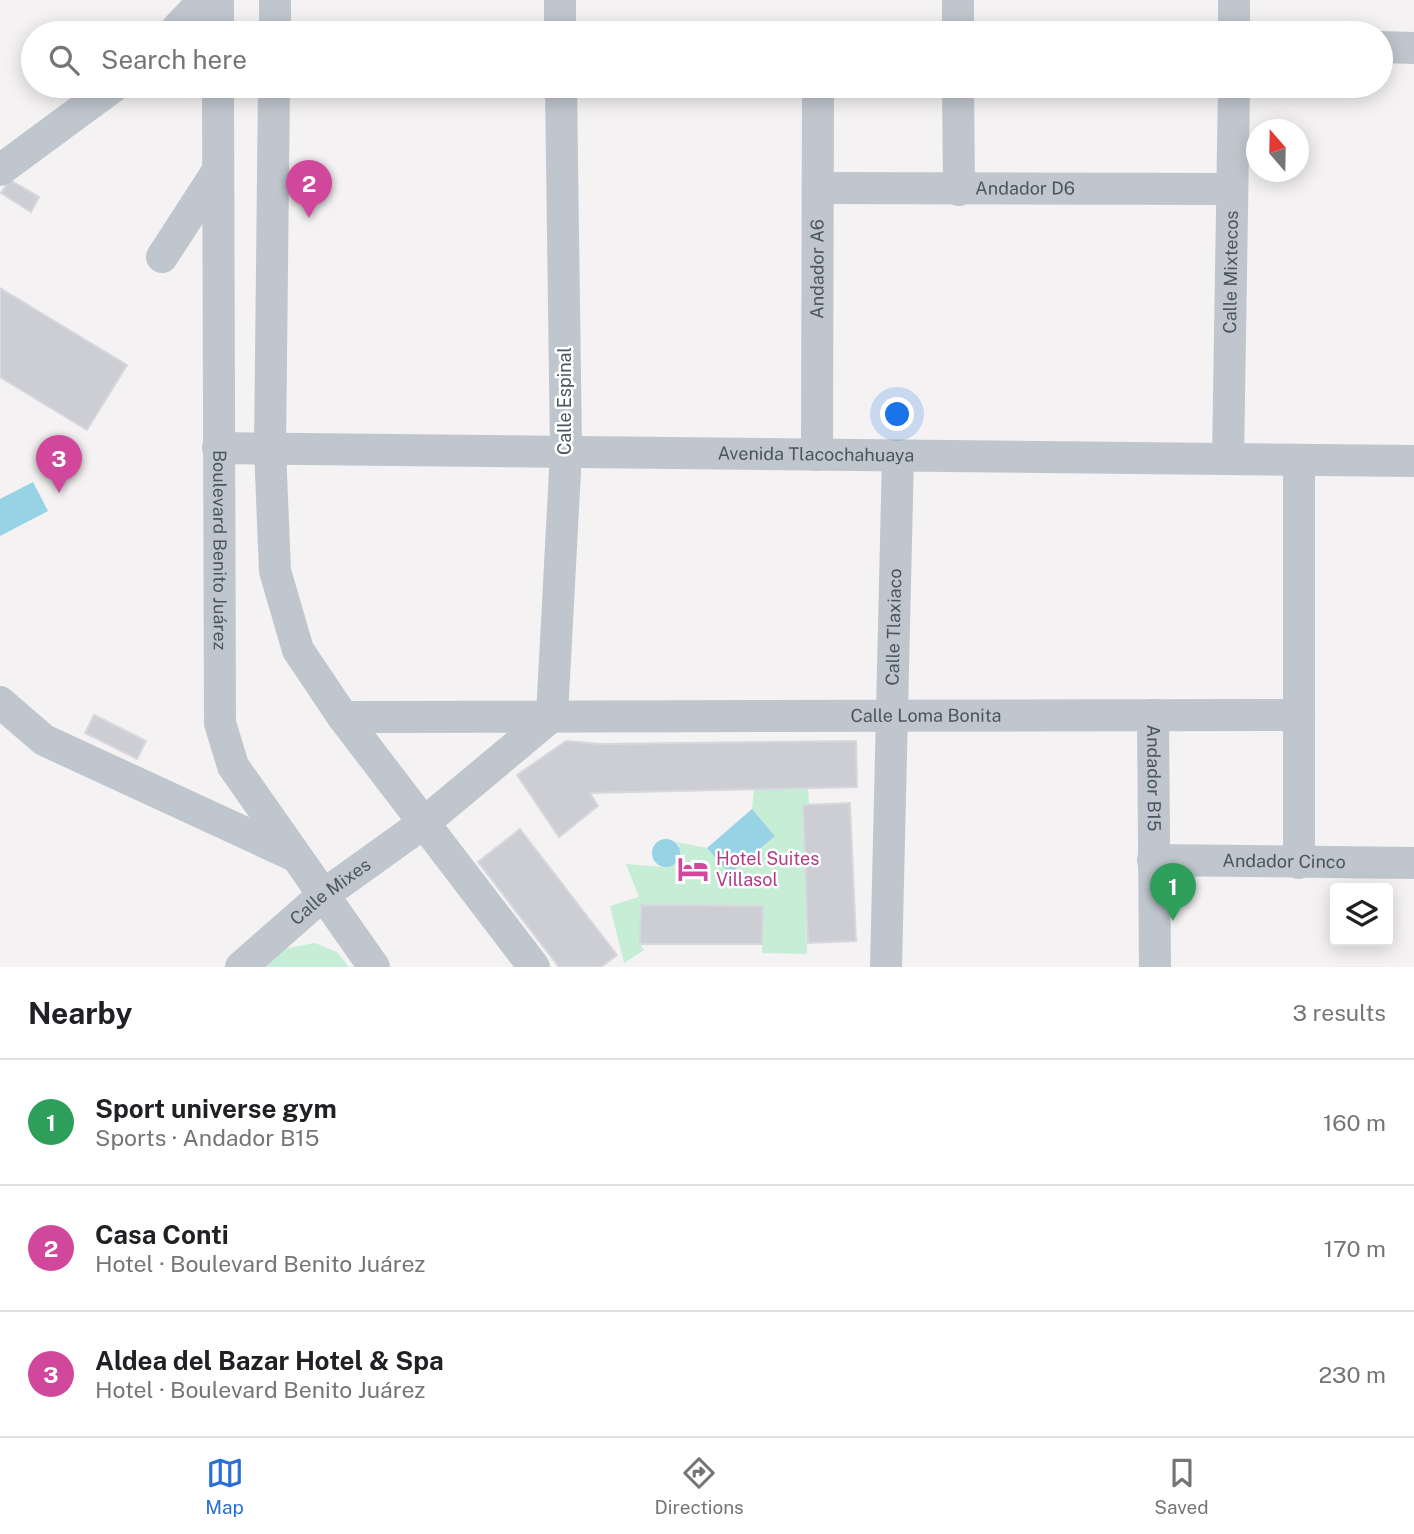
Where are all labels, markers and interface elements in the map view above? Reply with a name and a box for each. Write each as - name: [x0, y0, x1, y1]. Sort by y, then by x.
- search box: [21, 21, 1393, 98]
- icon: search: [45, 41, 83, 79]
- text: Search here: [101, 44, 247, 75]
- north arrow: [1246, 119, 1309, 182]
- pin: 2: [286, 160, 332, 218]
- street label: Andador D6: [975, 177, 1075, 199]
- street label: Calle Mixtecos: [1219, 210, 1242, 334]
- street label: Andador A6: [806, 219, 828, 319]
- street label: Calle Espinal: [554, 347, 575, 455]
- your location: [880, 397, 914, 431]
- pin: 3: [36, 435, 82, 493]
- street label: Avenida Tlacochahuaya: [718, 442, 914, 466]
- street label: Boulevard Benito Juárez: [209, 450, 231, 650]
- street label: Calle Tlaxiaco: [882, 568, 905, 686]
- street label: Calle Loma Bonita: [850, 705, 1002, 726]
- street label: Andador B15: [1143, 724, 1165, 832]
- place label: Hotel Suites Villasol: [716, 848, 819, 890]
- street label: Andador Cinco: [1222, 850, 1346, 872]
- hotel icon: Hotel Suites Villasol: [676, 852, 710, 886]
- street label: Calle Mixes: [285, 854, 375, 929]
- pin: 1: [1150, 863, 1196, 921]
- map controls: [1330, 883, 1393, 946]
- button: layers: [1330, 883, 1393, 946]
- text: Nearby: [28, 995, 132, 1031]
- text: 3 results: [1292, 999, 1386, 1026]
- text: Sport universe gym: [95, 1093, 337, 1124]
- text: 1: [46, 1109, 56, 1136]
- text: 160 m: [1323, 1109, 1386, 1136]
- text: Sports · Andador B15: [95, 1124, 319, 1151]
- text: Casa Conti: [95, 1219, 229, 1250]
- text: 2: [44, 1235, 58, 1262]
- text: 170 m: [1324, 1235, 1386, 1262]
- text: Hotel · Boulevard Benito Juárez: [95, 1250, 425, 1277]
- text: Aldea del Bazar Hotel & Spa: [95, 1345, 444, 1376]
- text: 3: [43, 1361, 59, 1388]
- text: 230 m: [1318, 1361, 1386, 1388]
- text: Hotel · Boulevard Benito Juárez: [95, 1376, 425, 1403]
- tab: Map: [205, 1454, 244, 1518]
- tab: Directions: [654, 1454, 744, 1518]
- tab: Saved: [1154, 1454, 1209, 1518]

